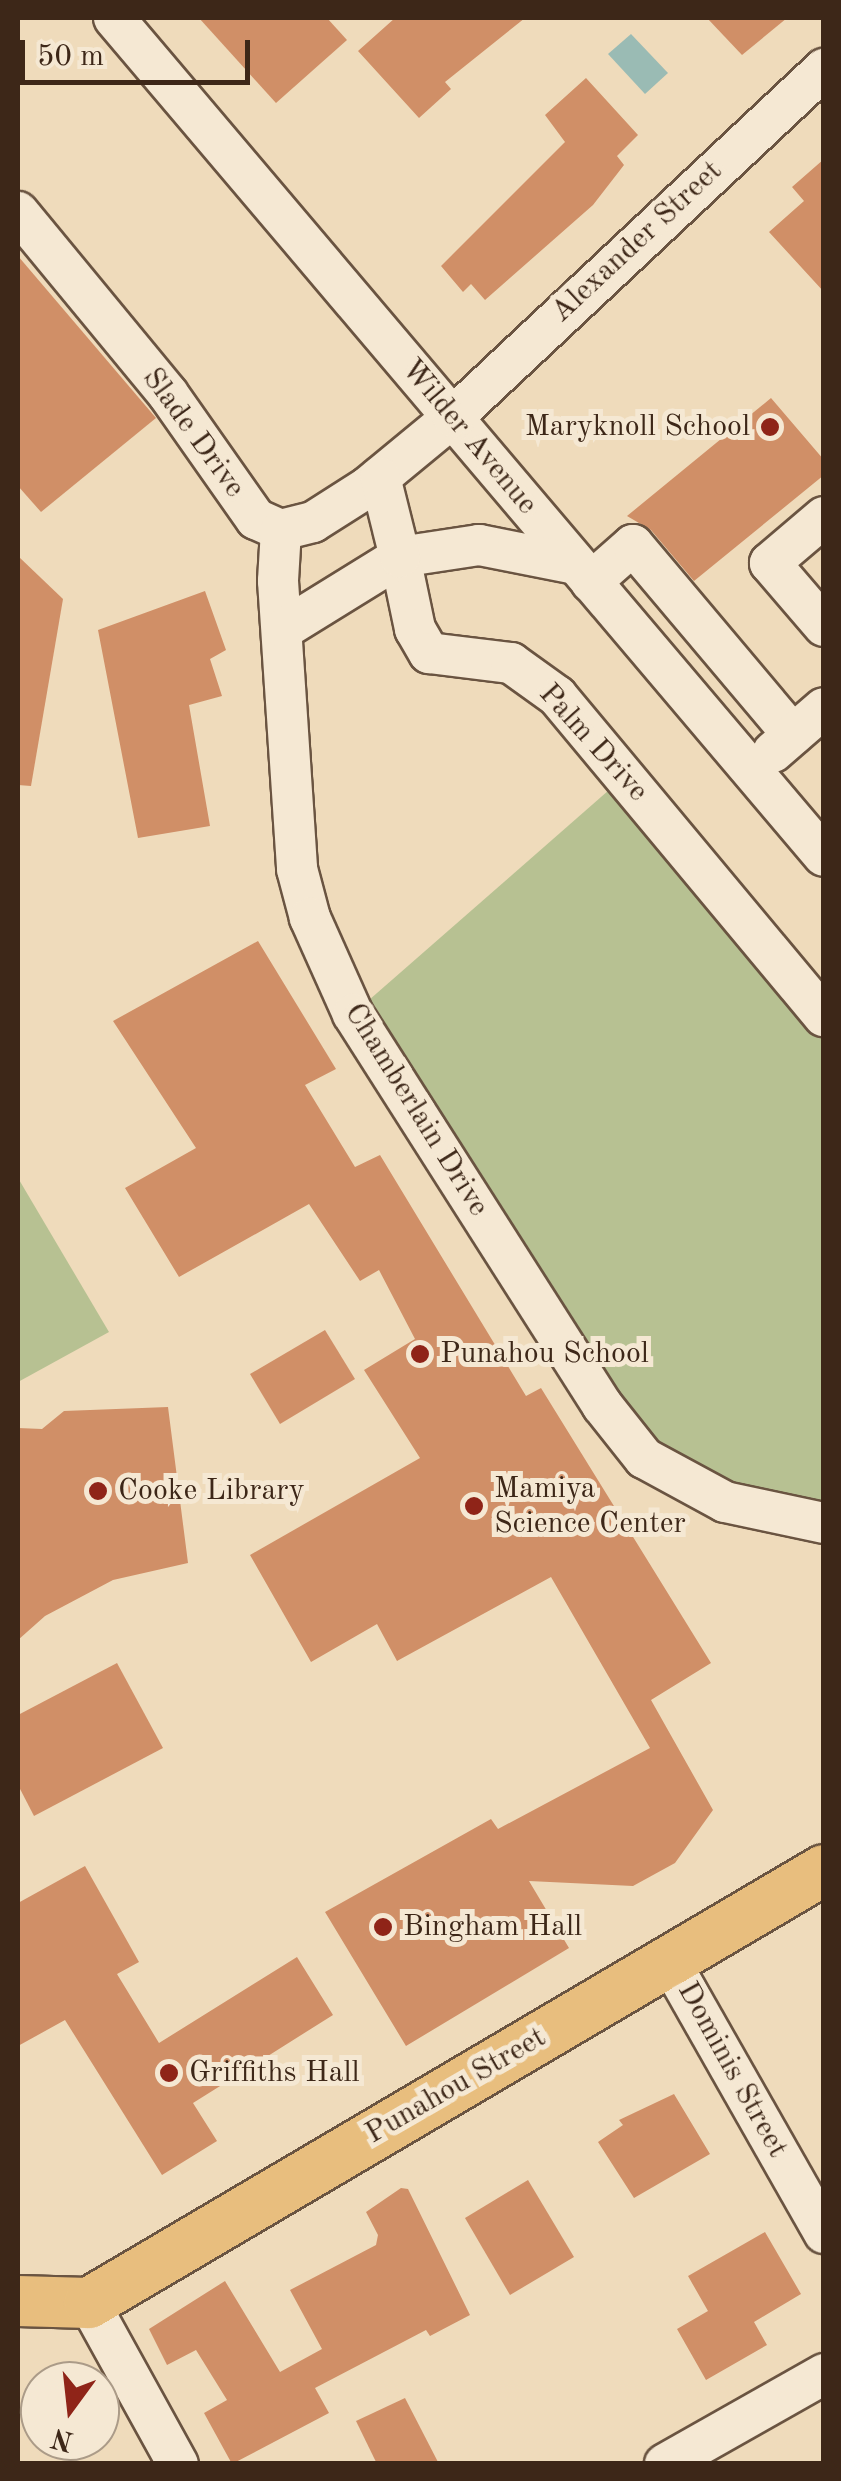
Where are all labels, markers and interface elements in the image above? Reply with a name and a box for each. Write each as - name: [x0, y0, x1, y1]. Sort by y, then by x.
- scale bar: [25, 20, 255, 82]
- text: 50 m: [37, 42, 104, 72]
- street label: Alexander Street: [544, 153, 730, 331]
- street label: Wilder Avenue: [393, 352, 545, 522]
- street label: Slade Drive: [134, 361, 252, 505]
- place label: Maryknoll School: [525, 409, 750, 445]
- marker: Maryknoll School: [759, 416, 781, 438]
- street label: Palm Drive: [531, 677, 655, 809]
- street label: Chamberlain Drive: [336, 997, 496, 1223]
- place label: Punahou School: [440, 1336, 649, 1372]
- marker: Punahou School: [409, 1343, 431, 1365]
- place label: Mamiya Science Center: [494, 1471, 686, 1542]
- place label: Cooke Library: [118, 1473, 305, 1509]
- marker: Cooke Library: [87, 1480, 109, 1502]
- marker: Mamiya Science Center: [463, 1495, 485, 1517]
- place label: Bingham Hall: [403, 1909, 582, 1945]
- marker: Bingham Hall: [372, 1916, 394, 1938]
- street label: Dominis Street: [669, 1976, 795, 2164]
- street label: Punahou Street: [359, 2020, 553, 2152]
- place label: Griffiths Hall: [189, 2055, 360, 2091]
- marker: Griffiths Hall: [158, 2062, 180, 2084]
- north arrow: [20, 2361, 120, 2461]
- text: N: [49, 2422, 77, 2454]

